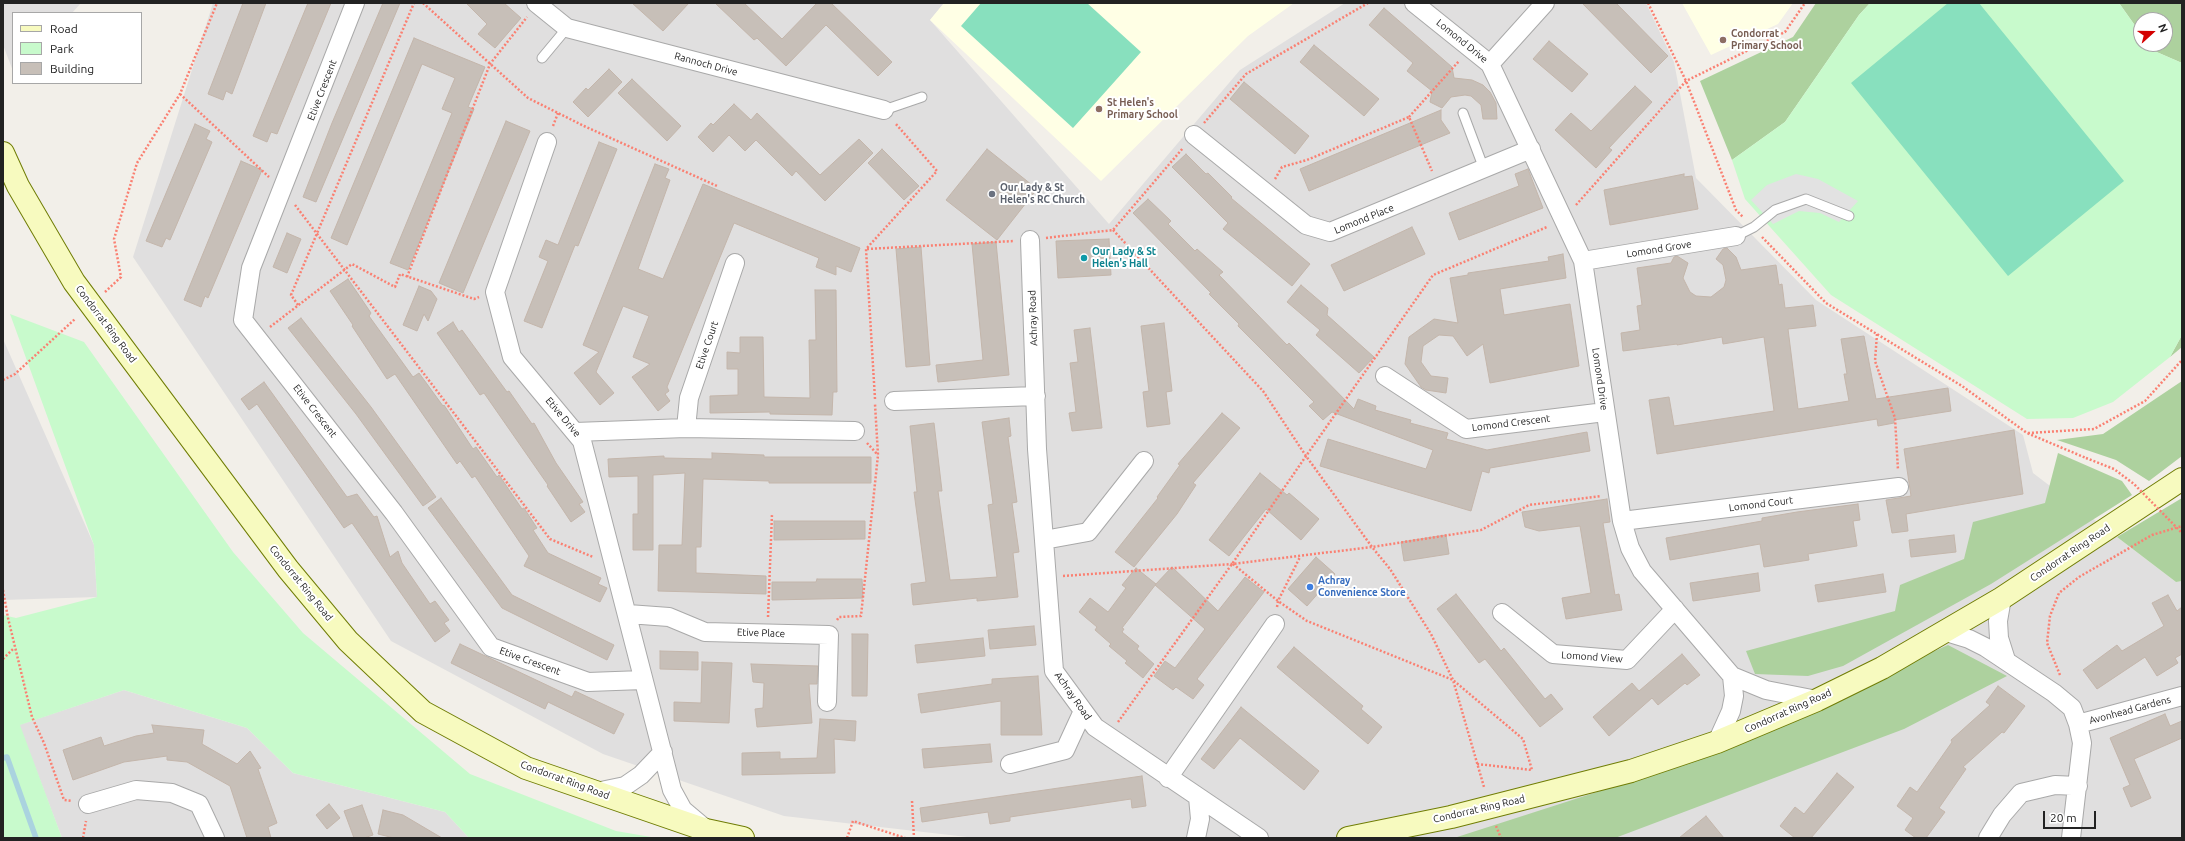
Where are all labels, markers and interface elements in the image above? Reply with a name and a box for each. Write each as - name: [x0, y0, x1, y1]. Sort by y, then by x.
- legend: [12, 12, 142, 84]
- north arrow: [2133, 12, 2173, 52]
- street label: Lomond Drive: [1434, 17, 1490, 65]
- text: Road: [50, 22, 78, 35]
- text: N: [2156, 22, 2170, 34]
- place label: Condorrat Primary School: [1731, 28, 1802, 52]
- marker: Condorrat Primary School: [1718, 35, 1728, 45]
- text: Park: [50, 42, 74, 55]
- street label: Rannoch Drive: [673, 50, 739, 78]
- street label: Etive Crescent: [305, 58, 339, 122]
- text: Building: [50, 62, 94, 75]
- place label: St Helen's Primary School: [1107, 97, 1178, 120]
- marker: St Helen's Primary School: [1094, 104, 1104, 114]
- place label: Our Lady & St Helen's RC Church: [1000, 182, 1085, 206]
- marker: Our Lady & St Helen's RC Church: [987, 189, 997, 199]
- street label: Lomond Place: [1332, 202, 1396, 236]
- street label: Lomond Grove: [1626, 238, 1692, 260]
- place label: Our Lady & St Helen's Hall: [1092, 246, 1156, 270]
- marker: Our Lady & St Helen's Hall: [1079, 253, 1089, 263]
- street label: Condorrat Ring Road: [73, 283, 139, 365]
- street label: Achray Road: [1026, 290, 1040, 346]
- street label: Etive Court: [693, 319, 721, 371]
- street label: Lomond Drive: [1590, 347, 1610, 411]
- street label: Etive Crescent: [291, 382, 339, 440]
- street label: Etive Drive: [543, 395, 583, 439]
- street label: Lomond Crescent: [1471, 412, 1551, 434]
- street label: Lomond Court: [1728, 494, 1794, 514]
- street label: Condorrat Ring Road: [2028, 522, 2112, 584]
- street label: Condorrat Ring Road: [267, 543, 335, 623]
- place label: Achray Convenience Store: [1318, 575, 1406, 598]
- marker: Achray Convenience Store: [1305, 582, 1315, 592]
- street label: Etive Place: [737, 626, 785, 640]
- street label: Etive Crescent: [498, 644, 562, 678]
- street label: Lomond View: [1561, 649, 1623, 665]
- street label: Achray Road: [1052, 670, 1094, 722]
- street label: Condorrat Ring Road: [1743, 686, 1833, 736]
- street label: Avonhead Gardens: [2088, 693, 2172, 727]
- street label: Condorrat Ring Road: [519, 758, 611, 802]
- street label: Condorrat Ring Road: [1432, 793, 1526, 825]
- scale bar: [2045, 803, 2098, 829]
- text: 20 m: [2050, 811, 2077, 824]

